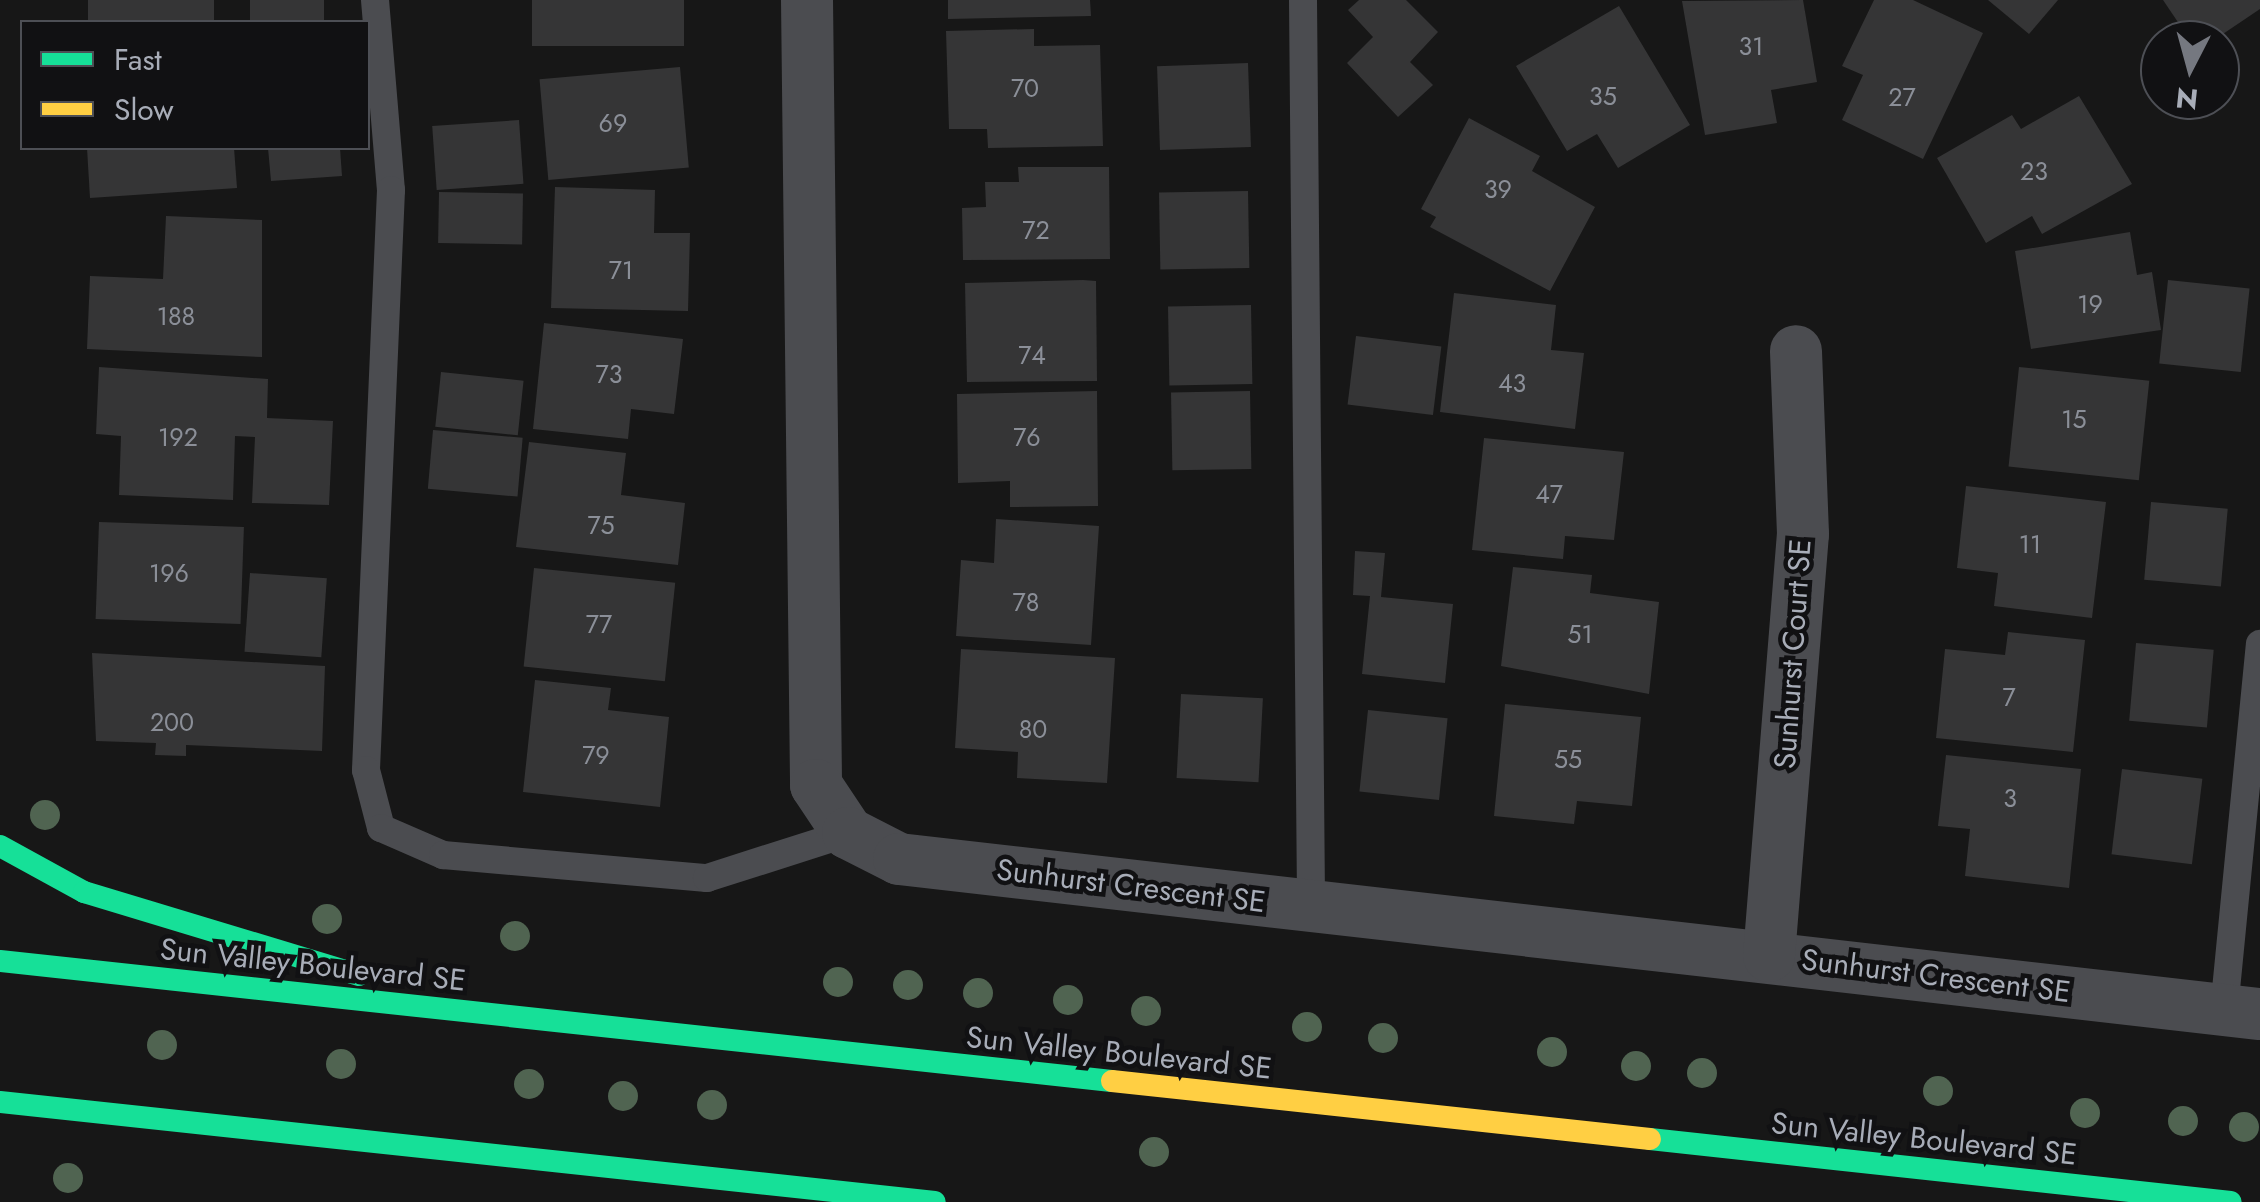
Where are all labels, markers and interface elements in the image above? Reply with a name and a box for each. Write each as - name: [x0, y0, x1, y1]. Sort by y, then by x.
- legend: [20, 20, 370, 150]
- north arrow: [2140, 20, 2240, 120]
- house number: 31: [1739, 31, 1763, 61]
- text: Fast: [114, 38, 162, 81]
- house number: 70: [1011, 73, 1039, 103]
- text: N: [2174, 77, 2200, 120]
- house number: 35: [1589, 81, 1617, 111]
- house number: 27: [1888, 82, 1916, 112]
- text: Slow: [114, 88, 174, 131]
- house number: 69: [599, 108, 627, 138]
- house number: 23: [2020, 156, 2048, 186]
- house number: 39: [1484, 174, 1512, 204]
- house number: 72: [1022, 215, 1050, 245]
- house number: 71: [609, 255, 633, 285]
- house number: 19: [2077, 289, 2103, 319]
- house number: 188: [157, 301, 195, 331]
- house number: 74: [1018, 340, 1046, 370]
- house number: 73: [596, 359, 622, 389]
- house number: 43: [1498, 368, 1526, 398]
- house number: 15: [2061, 404, 2087, 434]
- house number: 192: [158, 422, 198, 452]
- house number: 76: [1013, 422, 1041, 452]
- house number: 47: [1535, 479, 1563, 509]
- house number: 75: [587, 510, 615, 540]
- house number: 11: [2019, 529, 2041, 559]
- street label: Sunhurst Court SE: [1767, 538, 1819, 770]
- house number: 196: [149, 558, 189, 588]
- house number: 78: [1013, 587, 1039, 617]
- house number: 77: [586, 609, 612, 639]
- house number: 51: [1567, 619, 1593, 649]
- house number: 7: [2002, 682, 2016, 712]
- house number: 200: [150, 707, 194, 737]
- house number: 80: [1019, 714, 1047, 744]
- house number: 79: [582, 740, 610, 770]
- house number: 55: [1554, 744, 1582, 774]
- house number: 3: [2003, 783, 2017, 813]
- street label: Sunhurst Crescent SE: [995, 852, 1267, 920]
- street label: Sun Valley Boulevard SE: [159, 931, 467, 999]
- street label: Sunhurst Crescent SE: [1800, 942, 2072, 1010]
- street label: Sun Valley Boulevard SE: [965, 1019, 1273, 1087]
- street label: Sun Valley Boulevard SE: [1770, 1105, 2078, 1173]

